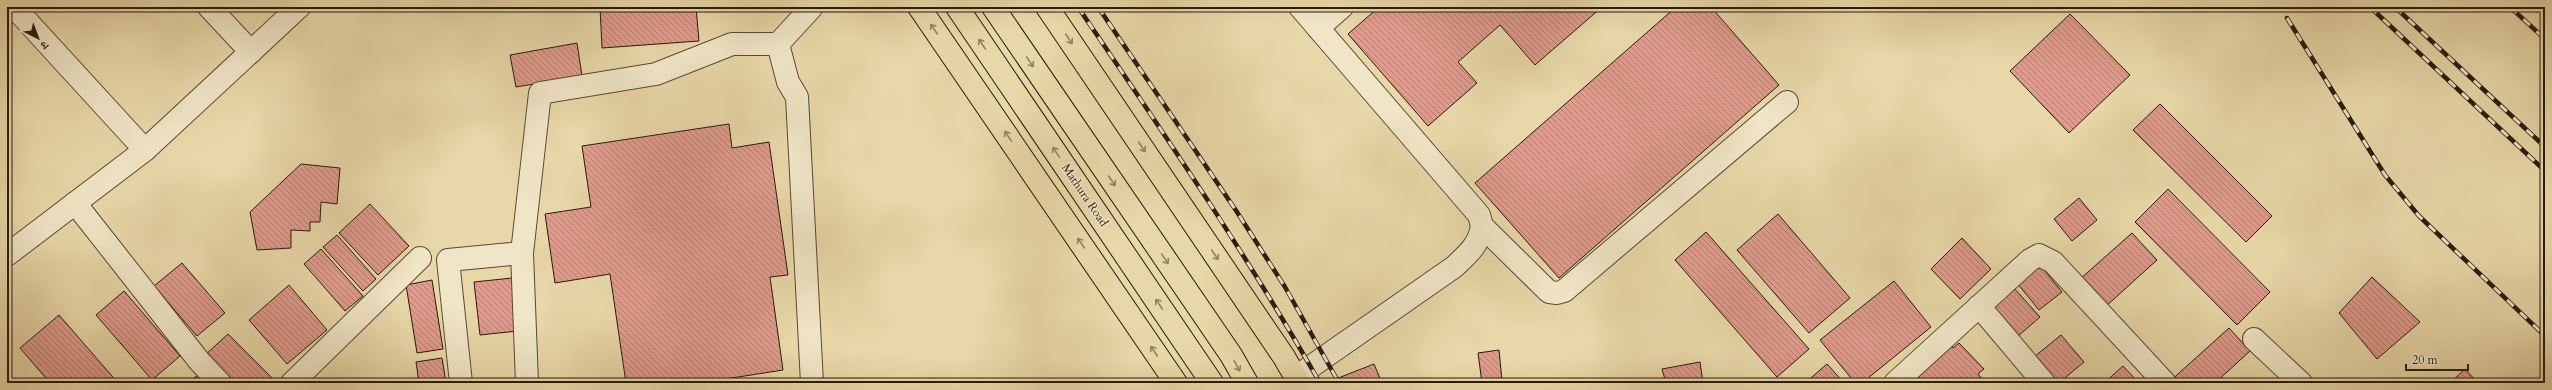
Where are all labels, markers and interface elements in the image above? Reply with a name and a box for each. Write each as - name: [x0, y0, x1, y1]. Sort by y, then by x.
- north arrow: [18, 18, 58, 58]
- one-way arrow: [930, 23, 938, 34]
- one-way arrow: [1065, 34, 1073, 45]
- text: उ: [36, 37, 52, 53]
- one-way arrow: [978, 39, 986, 50]
- one-way arrow: [1026, 56, 1034, 67]
- one-way arrow: [1004, 131, 1012, 142]
- one-way arrow: [1138, 141, 1146, 152]
- one-way arrow: [1052, 146, 1060, 157]
- street label: Mathura Road: [1058, 160, 1112, 230]
- one-way arrow: [1108, 175, 1116, 186]
- one-way arrow: [1077, 238, 1085, 249]
- one-way arrow: [1211, 249, 1219, 260]
- one-way arrow: [1161, 253, 1169, 264]
- one-way arrow: [1155, 299, 1163, 310]
- one-way arrow: [1150, 345, 1158, 356]
- scale bar: [2406, 346, 2468, 372]
- text: 20 m: [2412, 352, 2439, 368]
- one-way arrow: [1234, 360, 1242, 372]

